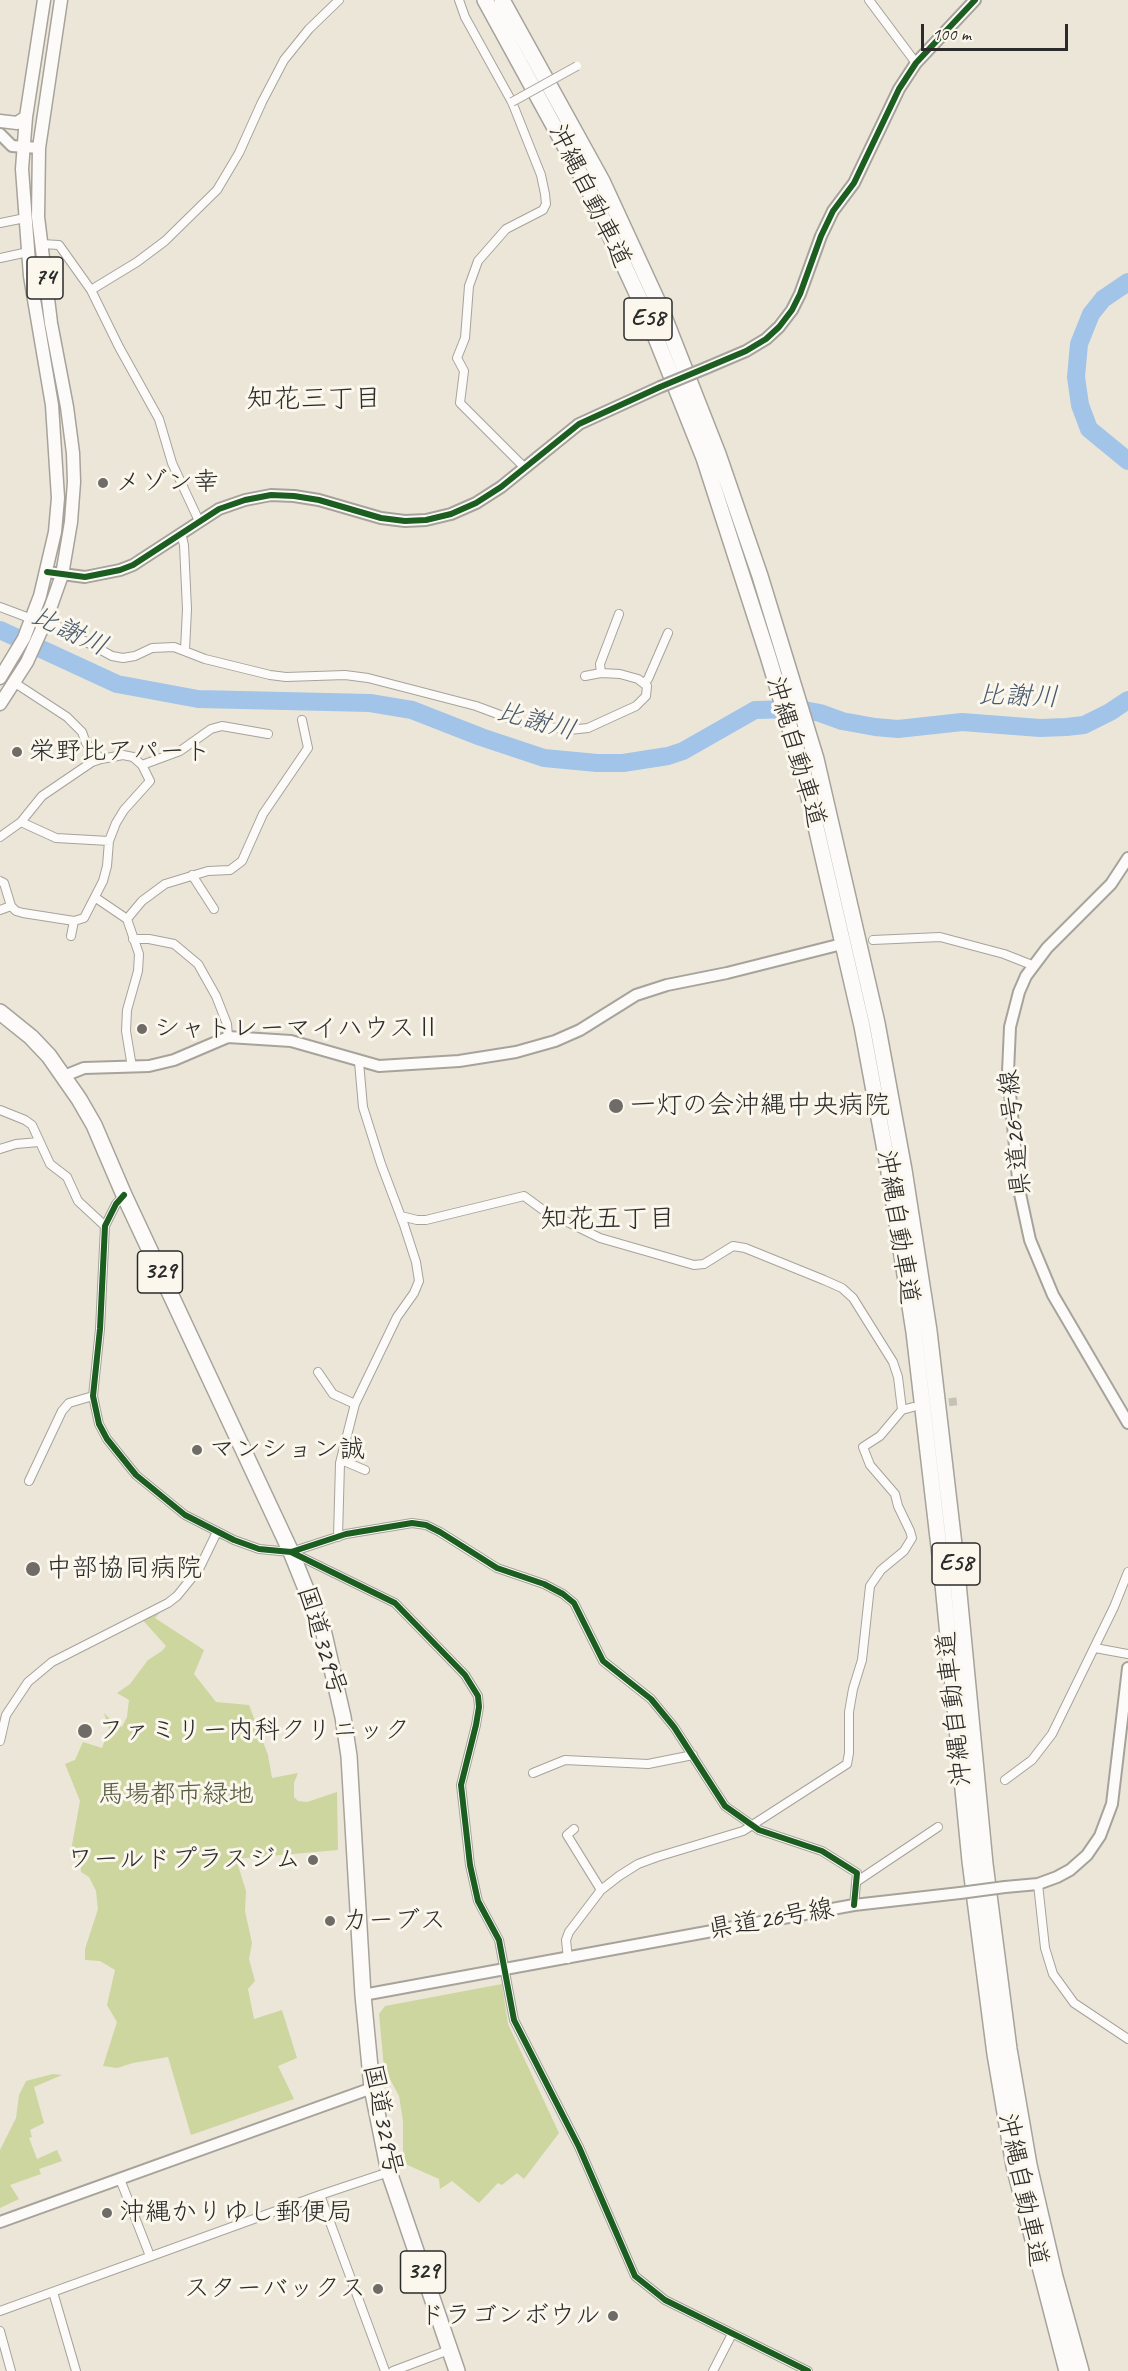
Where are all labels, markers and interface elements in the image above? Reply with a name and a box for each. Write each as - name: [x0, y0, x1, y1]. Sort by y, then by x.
- scale bar: [924, 12, 1071, 50]
- text: 100 m: [932, 23, 971, 45]
- street label: 沖縄自動車道: [541, 119, 637, 273]
- road number: 74: [27, 257, 63, 299]
- road number: E58: [624, 298, 672, 340]
- district label: 知花三丁目: [247, 384, 381, 416]
- place label: メゾン幸: [115, 467, 219, 499]
- marker: メゾン幸: [96, 476, 110, 490]
- water label: 比謝川: [25, 600, 113, 664]
- street label: 沖縄自動車道: [759, 673, 831, 831]
- water label: 比謝川: [977, 679, 1059, 715]
- water label: 比謝川: [493, 696, 579, 748]
- place label: 栄野比アパート: [29, 736, 211, 768]
- marker: 栄野比アパート: [10, 745, 24, 759]
- place label: シャトレーマイハウスⅡ: [154, 1013, 441, 1045]
- marker: シャトレーマイハウスⅡ: [135, 1022, 149, 1036]
- street label: 県道26号線: [994, 1068, 1038, 1198]
- place label: 一灯の会沖縄中央病院: [630, 1090, 890, 1122]
- marker: 一灯の会沖縄中央病院: [607, 1097, 625, 1115]
- street label: 沖縄自動車道: [869, 1148, 925, 1306]
- district label: 知花五丁目: [541, 1204, 675, 1236]
- road number: 329: [138, 1251, 182, 1293]
- place label: マンション誠: [209, 1434, 365, 1466]
- marker: マンション誠: [190, 1443, 204, 1457]
- road number: E58: [932, 1543, 980, 1585]
- place label: 中部協同病院: [46, 1553, 202, 1585]
- marker: 中部協同病院: [24, 1560, 42, 1578]
- street label: 国道329号: [290, 1582, 352, 1700]
- street label: 沖縄自動車道: [931, 1630, 979, 1788]
- place label: ファミリー内科クリニック: [98, 1715, 410, 1747]
- marker: ファミリー内科クリニック: [76, 1722, 94, 1740]
- park label: 馬場都市緑地: [98, 1779, 254, 1811]
- place label: ワールドプラスジム: [67, 1844, 301, 1876]
- marker: ワールドプラスジム: [306, 1853, 320, 1867]
- street label: 県道26号線: [706, 1894, 836, 1946]
- place label: カーブス: [342, 1905, 446, 1937]
- marker: カーブス: [323, 1914, 337, 1928]
- street label: 国道329号: [356, 2062, 408, 2178]
- street label: 沖縄自動車道: [991, 2110, 1053, 2270]
- place label: 沖縄かりゆし郵便局: [119, 2197, 353, 2229]
- marker: 沖縄かりゆし郵便局: [100, 2206, 114, 2220]
- road number: 329: [400, 2251, 446, 2293]
- place label: スターバックス: [184, 2273, 366, 2305]
- marker: スターバックス: [371, 2282, 385, 2296]
- place label: ドラゴンボウル: [419, 2300, 601, 2332]
- marker: ドラゴンボウル: [606, 2309, 620, 2323]

